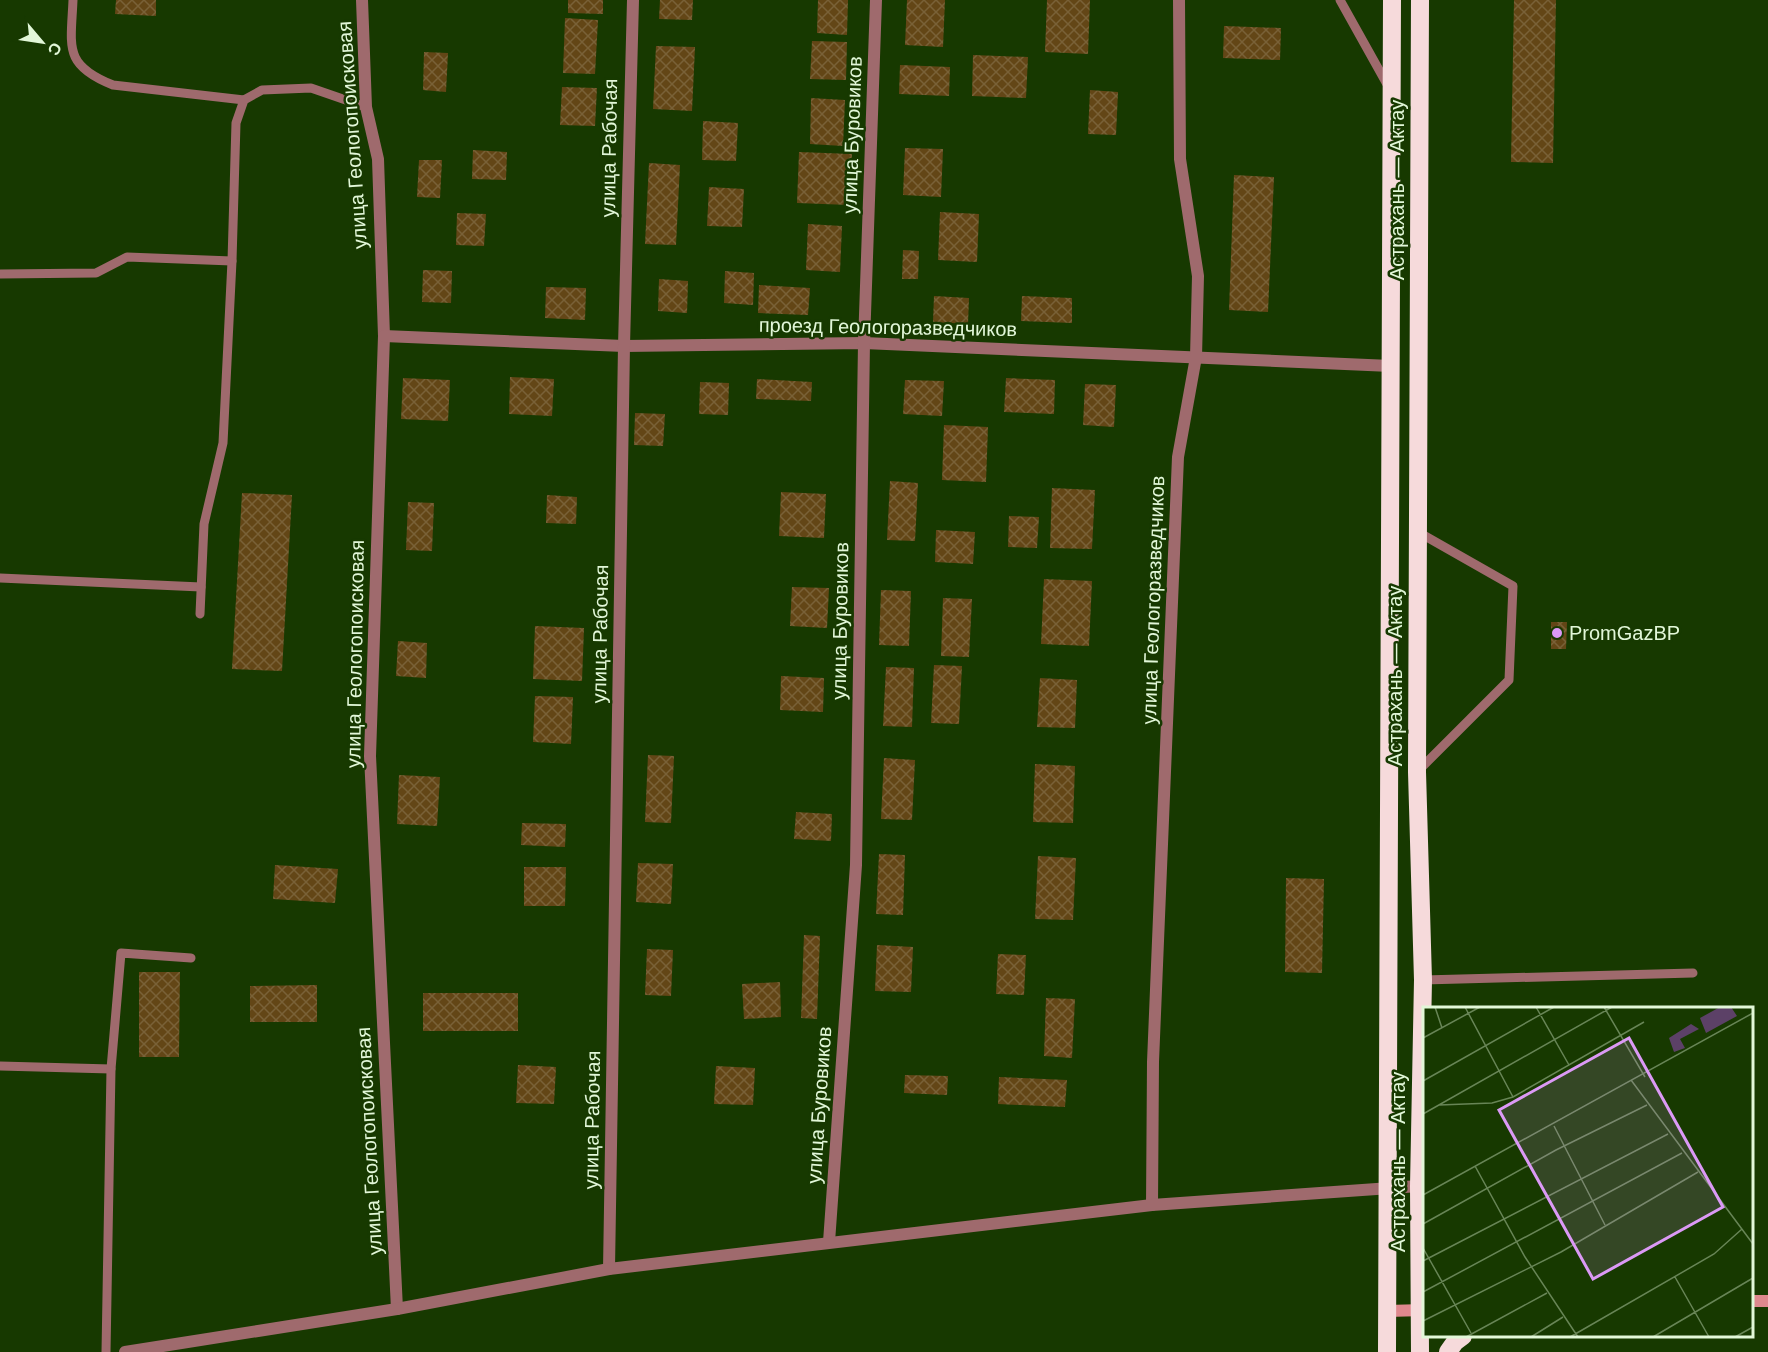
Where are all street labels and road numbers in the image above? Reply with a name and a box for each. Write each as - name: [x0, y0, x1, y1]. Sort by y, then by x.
- street label: улица Геологопоисковая: [333, 20, 371, 250]
- street label: улица Буровиков: [838, 56, 866, 214]
- street label: улица Рабочая: [597, 78, 621, 218]
- street label: Астрахань — Актау: [1386, 100, 1408, 280]
- street label: проезд Геологоразведчиков: [759, 314, 1017, 340]
- street label: улица Геологоразведчиков: [1138, 475, 1168, 725]
- street label: улица Геологопоисковая: [342, 540, 368, 768]
- street label: улица Буровиков: [828, 542, 852, 700]
- street label: улица Рабочая: [588, 564, 612, 704]
- street label: Астрахань — Актау: [1384, 586, 1406, 766]
- street label: улица Геологопоисковая: [352, 1026, 386, 1256]
- street label: улица Буровиков: [803, 1026, 835, 1184]
- street label: улица Рабочая: [580, 1050, 604, 1190]
- street label: Астрахань — Актау: [1387, 1072, 1409, 1252]

